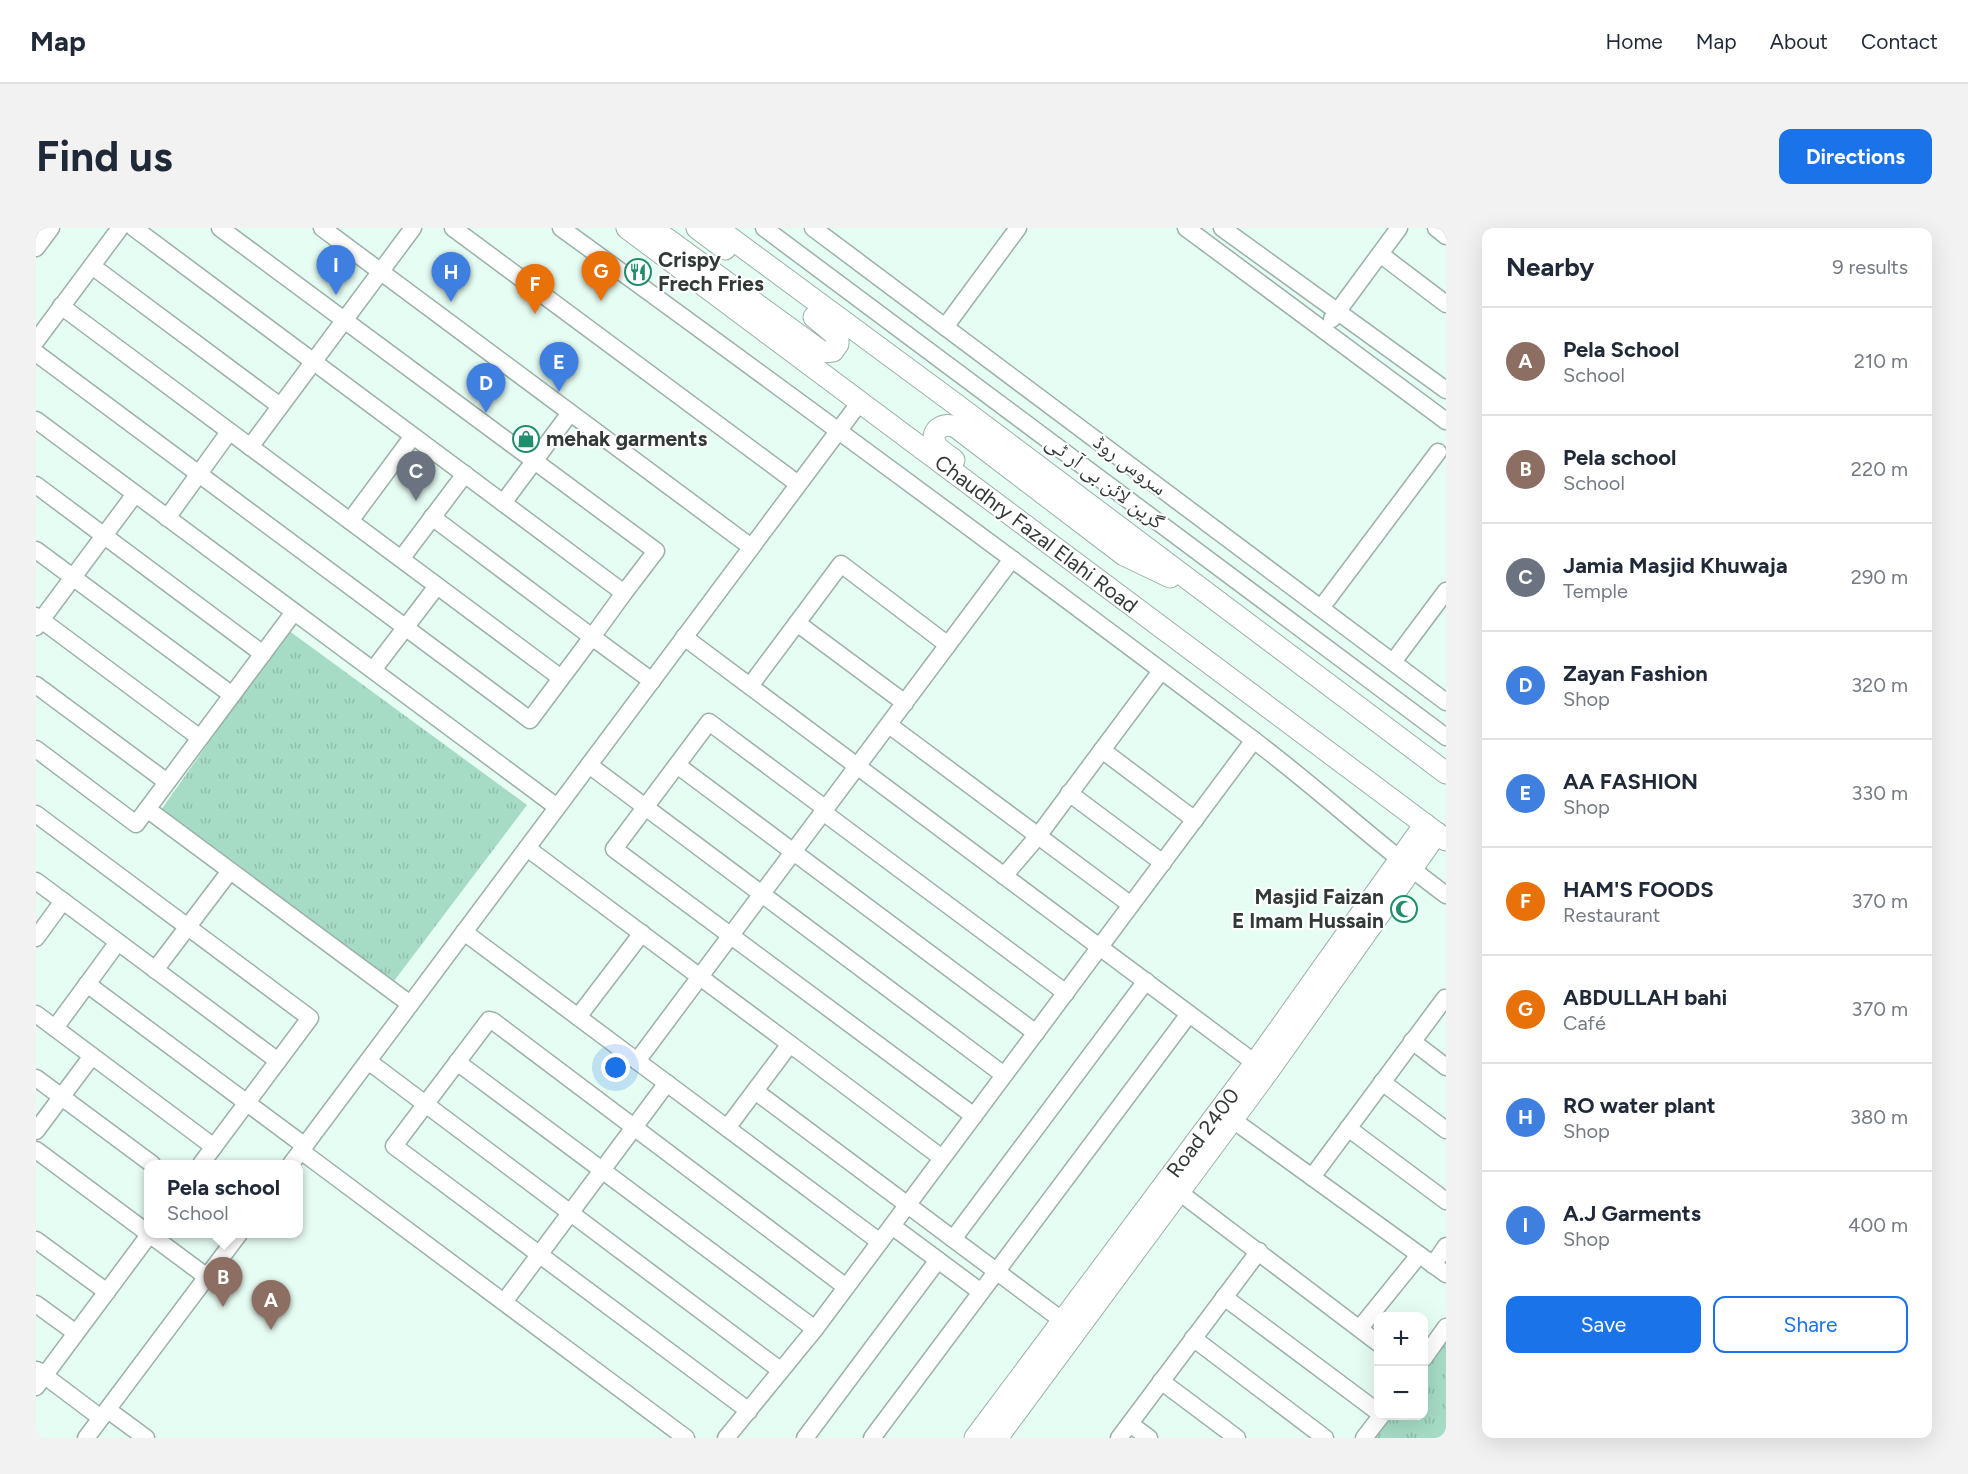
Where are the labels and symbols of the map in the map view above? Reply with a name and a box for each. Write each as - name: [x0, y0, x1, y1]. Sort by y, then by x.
- pin: I: [316, 245, 356, 295]
- place label: Crispy Frech Fries: [658, 247, 764, 296]
- pin: G: [582, 251, 620, 301]
- pin: H: [432, 253, 470, 302]
- restaurant icon: Crispy Frech Fries: [623, 257, 653, 287]
- pin: F: [516, 264, 554, 314]
- pin: E: [540, 342, 578, 392]
- pin: D: [466, 364, 506, 413]
- shop icon: mehak garments: [511, 424, 541, 454]
- place label: mehak garments: [546, 426, 707, 451]
- street label: گرین لائن بی آر ٹی: [1041, 429, 1169, 535]
- street label: سروس روڈ: [1088, 429, 1172, 501]
- street label: Chaudhry Fazal Elahi Road: [930, 449, 1143, 618]
- pin: C: [396, 452, 436, 501]
- place label: Masjid Faizan E Imam Hussain: [1232, 884, 1384, 933]
- mosque icon: Masjid Faizan E Imam Hussain: [1389, 894, 1419, 924]
- your location: [601, 1053, 630, 1082]
- street label: Road 2400: [1161, 1083, 1244, 1182]
- pin: B: [204, 1258, 243, 1307]
- pin: A: [252, 1280, 290, 1330]

